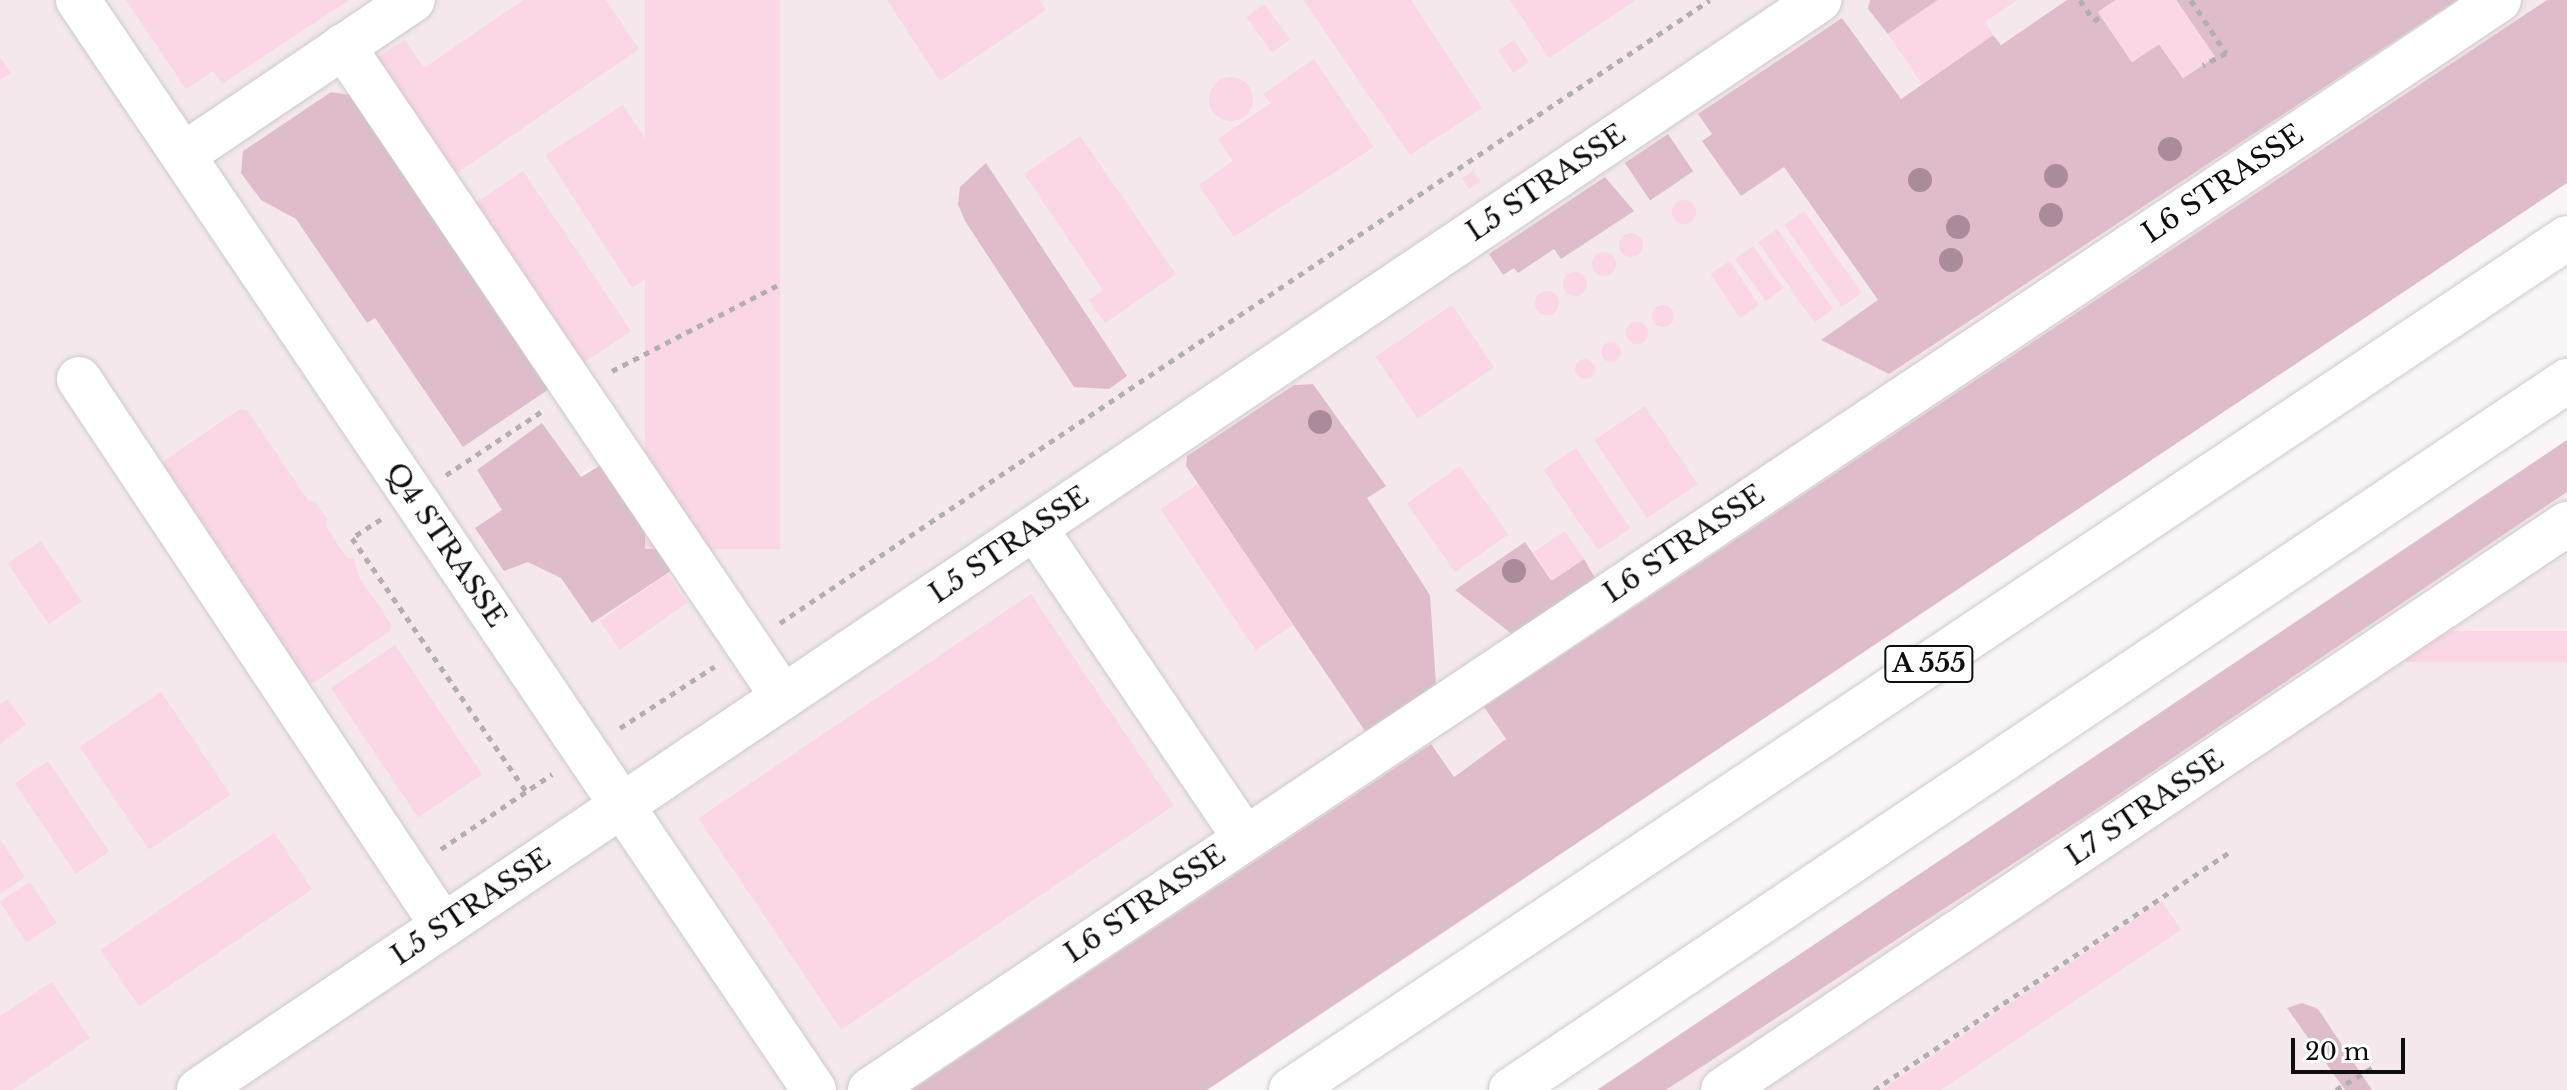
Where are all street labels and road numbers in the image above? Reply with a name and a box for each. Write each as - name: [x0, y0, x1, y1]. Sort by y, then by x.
- street label: L5 STRASSE: [1460, 117, 1632, 249]
- street label: L6 STRASSE: [2136, 118, 2310, 250]
- street label: Q4 STRASSE: [379, 456, 513, 634]
- street label: L6 STRASSE: [1597, 478, 1771, 610]
- street label: L5 STRASSE: [923, 479, 1095, 611]
- road number: A 555: [1883, 642, 1975, 686]
- street label: L7 STRASSE: [2060, 743, 2230, 873]
- street label: L6 STRASSE: [1058, 838, 1232, 970]
- street label: L5 STRASSE: [385, 841, 557, 973]

